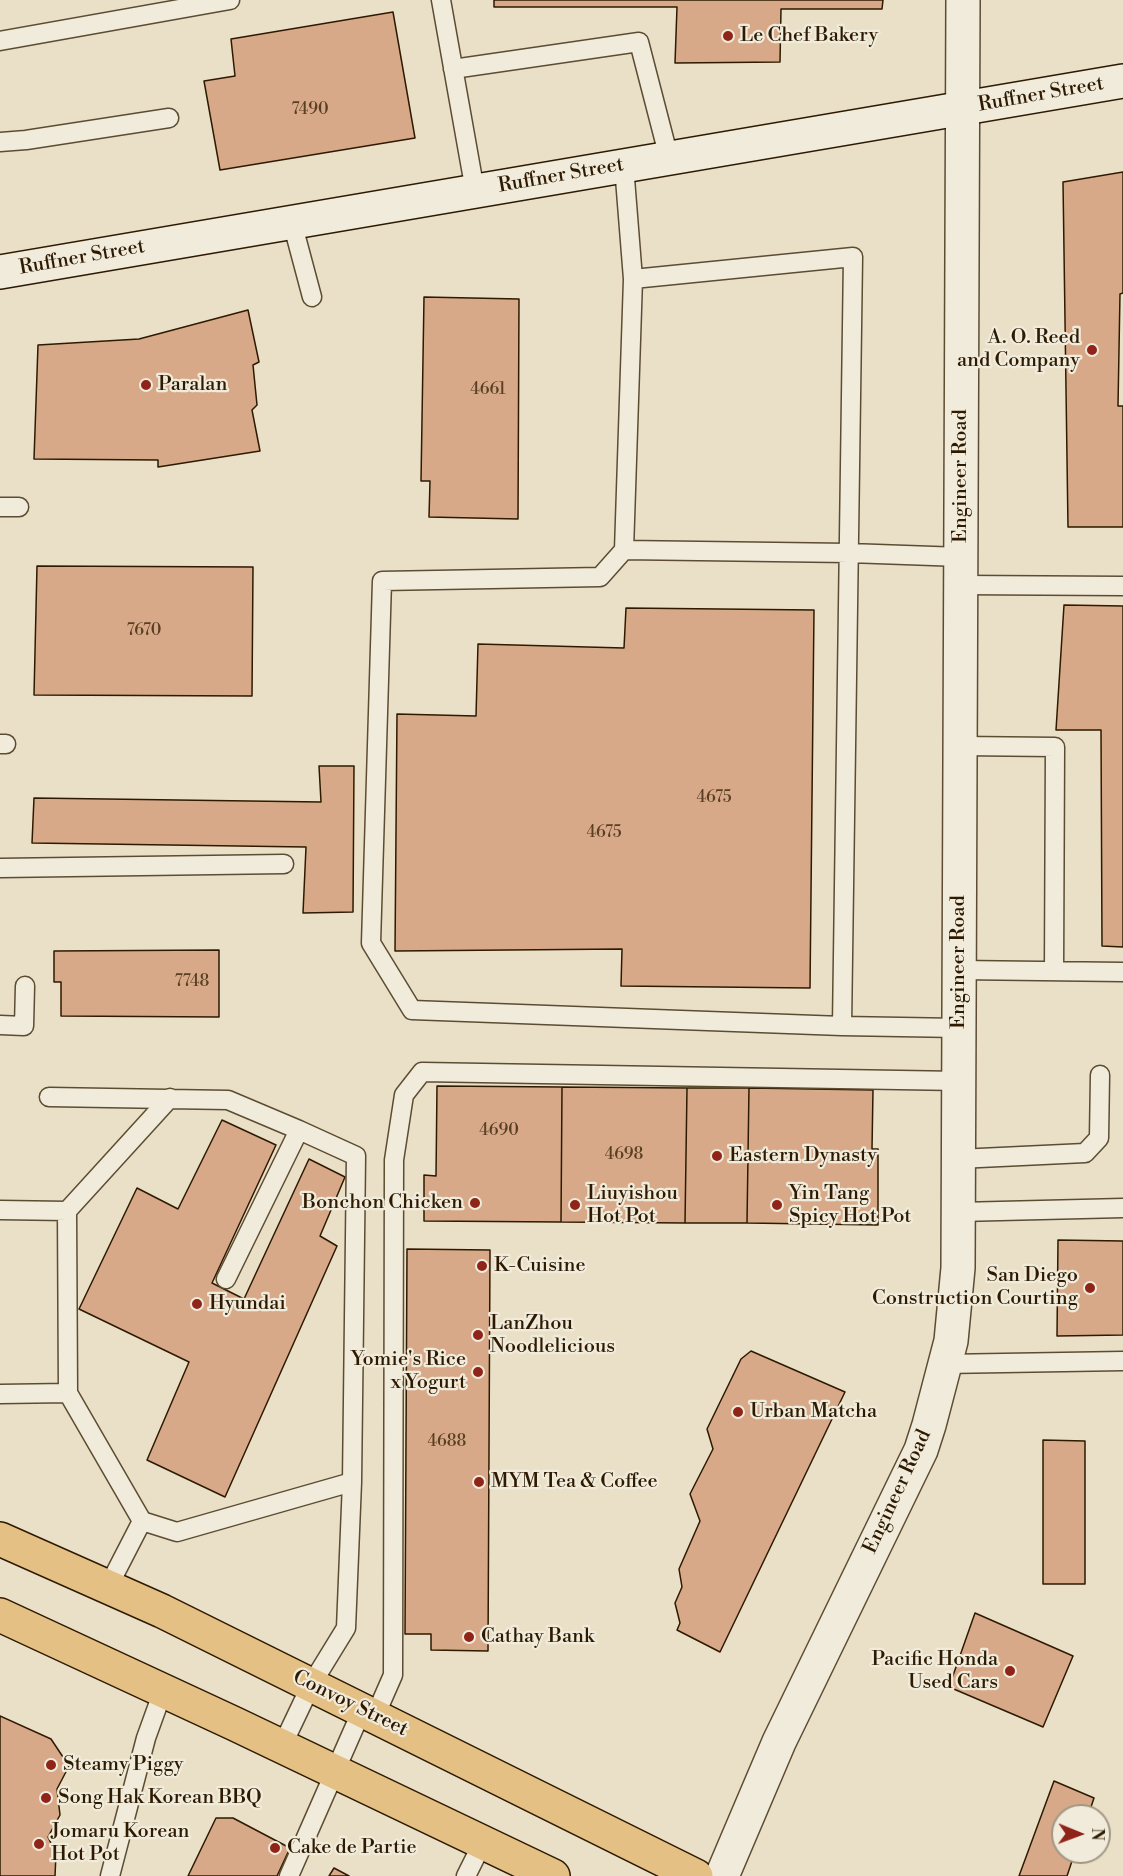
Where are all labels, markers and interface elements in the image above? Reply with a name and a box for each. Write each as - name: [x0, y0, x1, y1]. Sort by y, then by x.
- place label: Le Chef Bakery: [740, 24, 878, 48]
- marker: Le Chef Bakery: [721, 29, 735, 43]
- street label: Ruffner Street: [976, 72, 1106, 118]
- house number: 7490: [292, 100, 328, 120]
- street label: Ruffner Street: [496, 153, 626, 199]
- street label: Ruffner Street: [17, 235, 147, 281]
- place label: A. O. Reed and Company: [957, 326, 1080, 373]
- marker: A. O. Reed and Company: [1085, 343, 1099, 357]
- place label: Paralan: [158, 373, 227, 397]
- marker: Paralan: [139, 378, 153, 392]
- house number: 4661: [470, 380, 506, 400]
- street label: Engineer Road: [949, 409, 973, 543]
- house number: 7670: [127, 621, 161, 641]
- house number: 4675: [697, 788, 731, 808]
- house number: 4675: [587, 823, 621, 843]
- street label: Engineer Road: [947, 895, 971, 1029]
- house number: 7748: [175, 972, 209, 992]
- house number: 4690: [479, 1121, 519, 1141]
- place label: Eastern Dynasty: [729, 1144, 877, 1168]
- house number: 4698: [605, 1145, 643, 1165]
- marker: Eastern Dynasty: [710, 1149, 724, 1163]
- place label: Liuyishou Hot Pot: [587, 1182, 678, 1229]
- place label: Yin Tang Spicy Hot Pot: [789, 1182, 911, 1229]
- place label: Bonchon Chicken: [302, 1191, 463, 1215]
- marker: Bonchon Chicken: [468, 1196, 482, 1210]
- marker: Liuyishou Hot Pot: [568, 1198, 582, 1212]
- marker: Yin Tang Spicy Hot Pot: [770, 1198, 784, 1212]
- place label: K-Cuisine: [494, 1254, 586, 1278]
- marker: K-Cuisine: [475, 1259, 489, 1273]
- place label: San Diego Construction Courting: [872, 1264, 1078, 1311]
- marker: San Diego Construction Courting: [1083, 1281, 1097, 1295]
- place label: Hyundai: [209, 1292, 286, 1316]
- marker: Hyundai: [190, 1297, 204, 1311]
- place label: LanZhou Noodlelicious: [490, 1312, 615, 1359]
- marker: LanZhou Noodlelicious: [471, 1328, 485, 1342]
- place label: Yomie's Rice x Yogurt: [351, 1348, 466, 1395]
- marker: Yomie's Rice x Yogurt: [471, 1365, 485, 1379]
- place label: Urban Matcha: [750, 1400, 877, 1424]
- marker: Urban Matcha: [731, 1405, 745, 1419]
- street label: Engineer Road: [859, 1426, 937, 1558]
- house number: 4688: [428, 1432, 466, 1452]
- place label: MYM Tea & Coffee: [491, 1470, 658, 1494]
- marker: MYM Tea & Coffee: [472, 1475, 486, 1489]
- place label: Cathay Bank: [481, 1625, 594, 1649]
- marker: Cathay Bank: [462, 1630, 476, 1644]
- place label: Pacific Honda Used Cars: [871, 1648, 998, 1695]
- marker: Pacific Honda Used Cars: [1003, 1664, 1017, 1678]
- street label: Convoy Street: [288, 1666, 412, 1742]
- place label: Steamy Piggy: [63, 1753, 184, 1777]
- marker: Steamy Piggy: [44, 1758, 58, 1772]
- place label: Song Hak Korean BBQ: [58, 1786, 262, 1810]
- marker: Song Hak Korean BBQ: [39, 1791, 53, 1805]
- north arrow: [1051, 1804, 1111, 1864]
- place label: Jomaru Korean Hot Pot: [51, 1820, 189, 1867]
- text: N: [1087, 1828, 1107, 1841]
- place label: Cake de Partie: [287, 1836, 417, 1860]
- marker: Jomaru Korean Hot Pot: [32, 1837, 46, 1851]
- marker: Cake de Partie: [268, 1841, 282, 1855]

